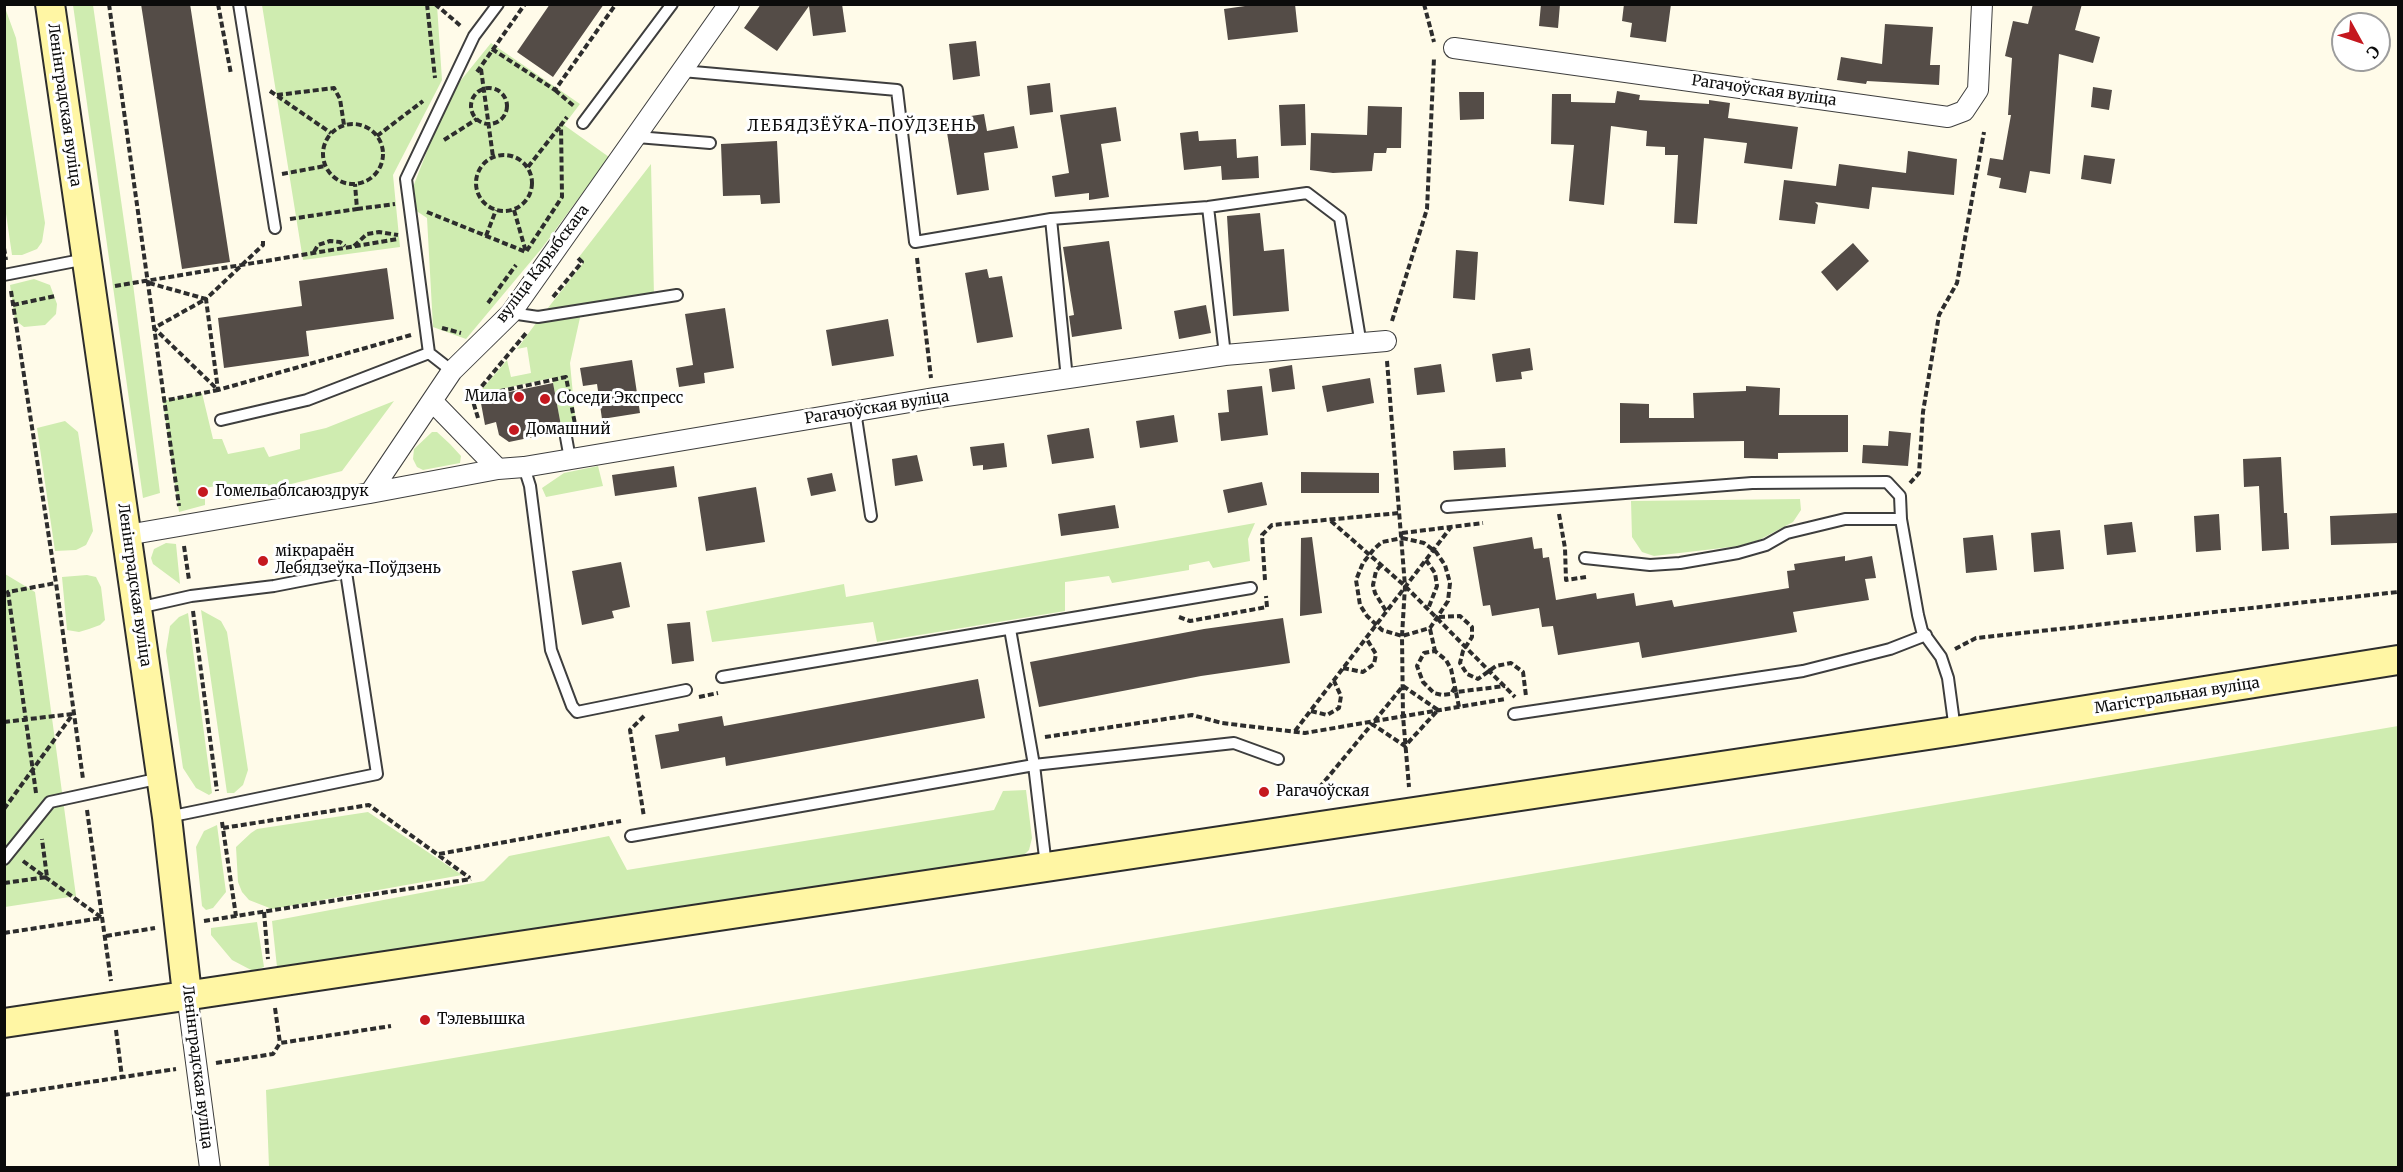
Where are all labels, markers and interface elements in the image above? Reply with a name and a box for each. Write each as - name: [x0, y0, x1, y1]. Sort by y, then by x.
- north arrow: [2331, 12, 2391, 72]
- street label: Ленінградская вуліца: [44, 22, 84, 188]
- text: С: [2362, 42, 2384, 63]
- street label: Рагачоўская вуліца: [1690, 72, 1838, 110]
- district label: ЛЕБЯДЗЁЎКА-ПОЎДЗЕНЬ: [747, 116, 977, 136]
- street label: вуліца Карыбскага: [493, 202, 593, 326]
- place label: Мила: [465, 388, 507, 406]
- street label: Рагачоўская вуліца: [803, 388, 951, 428]
- marker: Мила: [512, 390, 526, 404]
- place label: Соседи Экспресс: [557, 390, 683, 408]
- marker: Соседи Экспресс: [538, 392, 552, 406]
- place label: Домашний: [526, 421, 611, 439]
- marker: Домашний: [507, 423, 521, 437]
- place label: Гомельаблсаюздрук: [215, 483, 369, 501]
- marker: Гомельаблсаюздрук: [196, 485, 210, 499]
- street label: Ленінградская вуліца: [114, 502, 154, 668]
- place label: мікрараён Лебядзеўка-Поўдзень: [275, 543, 441, 578]
- marker: мікрараён Лебядзеўка-Поўдзень: [256, 554, 270, 568]
- street label: Магістральная вуліца: [2093, 674, 2261, 718]
- place label: Рагачоўская: [1276, 783, 1369, 801]
- marker: Рагачоўская: [1257, 785, 1271, 799]
- street label: Ленінградская вуліца: [178, 984, 216, 1150]
- place label: Тэлевышка: [437, 1011, 525, 1029]
- marker: Тэлевышка: [418, 1013, 432, 1027]

